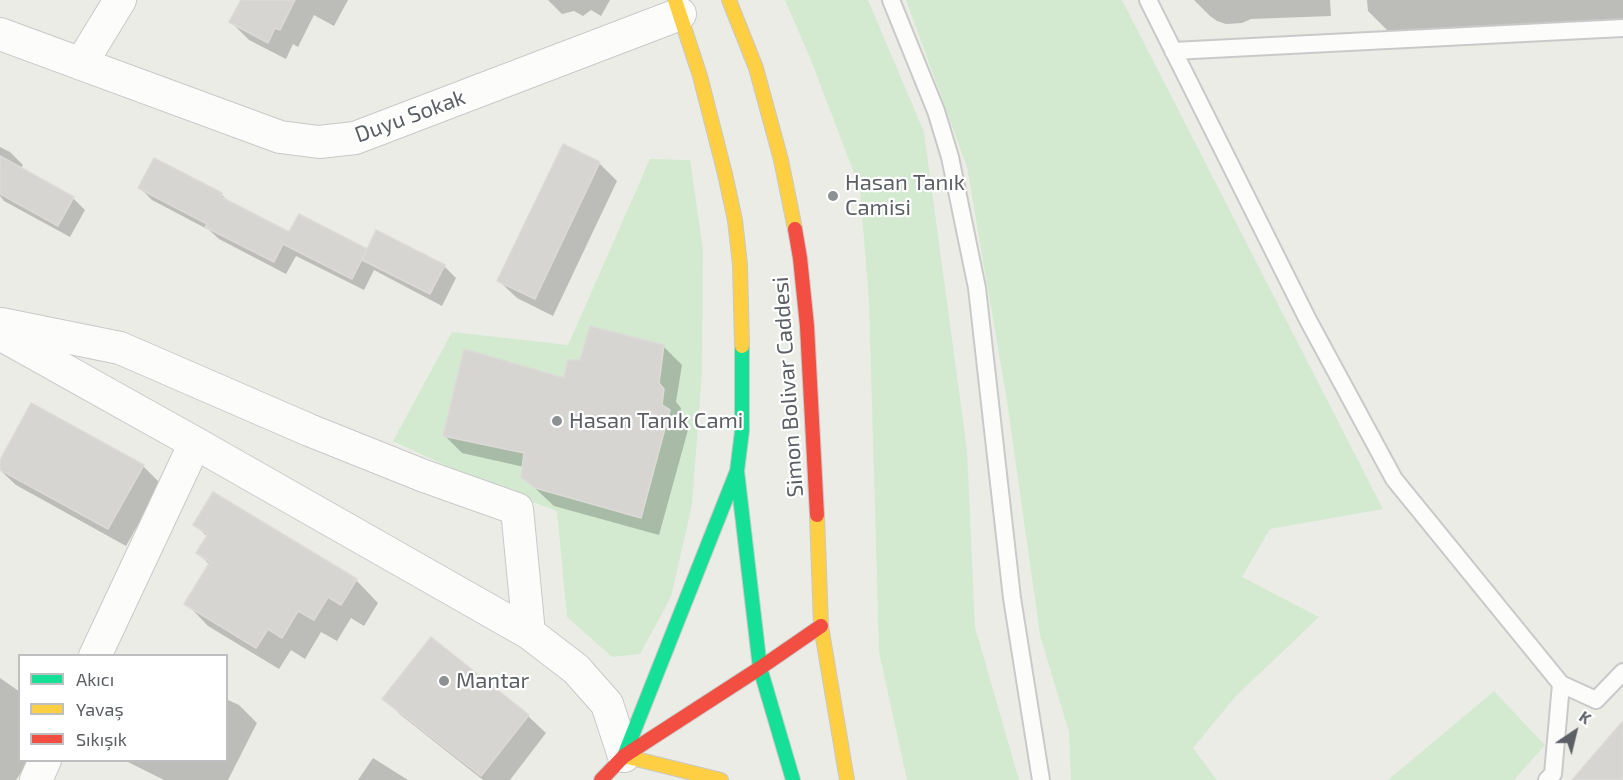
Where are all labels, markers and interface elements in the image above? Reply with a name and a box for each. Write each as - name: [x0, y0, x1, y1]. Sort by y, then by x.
- street label: Duyu Sokak: [351, 84, 469, 148]
- place label: Hasan Tanık Camisi: [845, 170, 965, 222]
- marker: Hasan Tanık Camisi: [826, 189, 840, 203]
- street label: Simon Bolivar Caddesi: [767, 276, 809, 498]
- place label: Hasan Tanık Cami: [569, 408, 743, 434]
- marker: Hasan Tanık Cami: [550, 414, 564, 428]
- legend: [18, 654, 228, 762]
- text: Akıcı: [76, 668, 114, 690]
- place label: Mantar: [456, 668, 529, 694]
- marker: Mantar: [437, 674, 451, 688]
- text: Yavaş: [76, 698, 124, 720]
- north arrow: [1545, 702, 1605, 762]
- text: K: [1576, 706, 1595, 728]
- text: Sıkışık: [76, 728, 127, 750]

